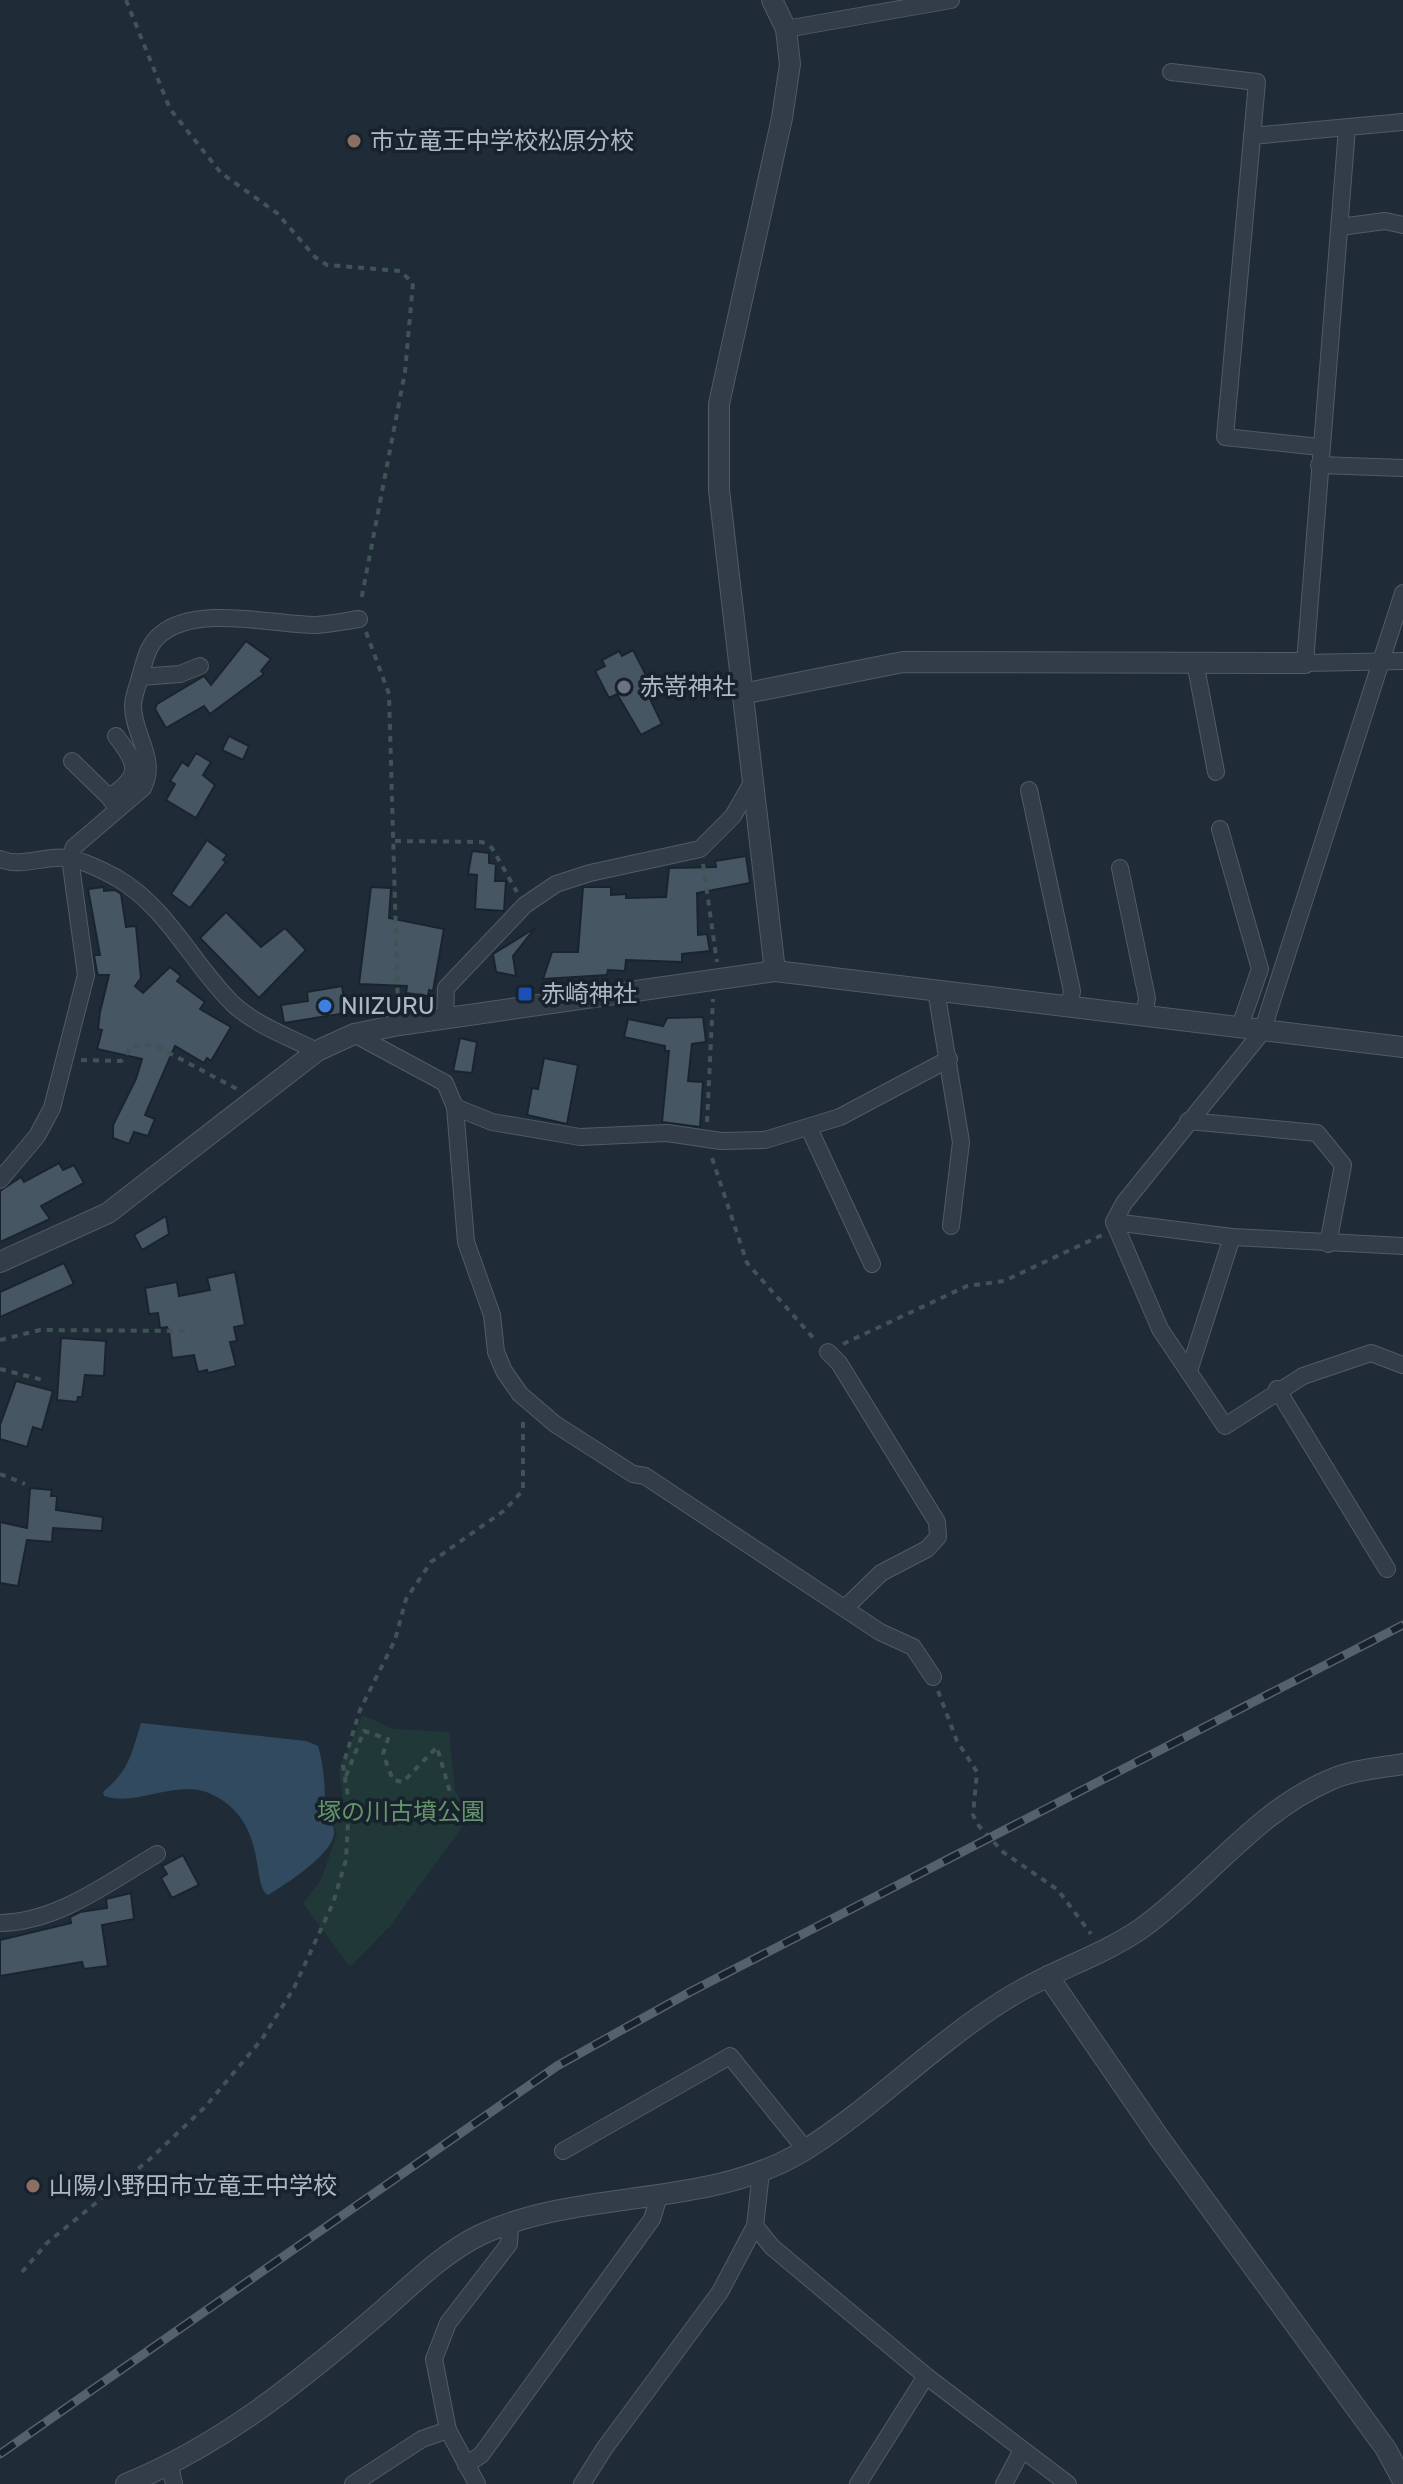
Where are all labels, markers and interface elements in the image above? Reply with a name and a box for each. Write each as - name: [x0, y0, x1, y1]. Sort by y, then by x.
- place label: 市立竜王中学校松原分校: [370, 127, 634, 155]
- marker: 市立竜王中学校松原分校: [345, 132, 363, 150]
- place label: 赤嵜神社: [640, 673, 736, 701]
- marker: 赤嵜神社: [615, 678, 633, 696]
- place label: 赤崎神社: [541, 980, 637, 1008]
- marker: 赤崎神社: [516, 985, 534, 1003]
- place label: NIIZURU: [341, 992, 435, 1020]
- marker: NIIZURU: [316, 997, 334, 1015]
- park label: 塚の川古墳公園: [317, 1798, 485, 1826]
- place label: 山陽小野田市立竜王中学校: [49, 2172, 337, 2200]
- marker: 山陽小野田市立竜王中学校: [24, 2177, 42, 2195]

